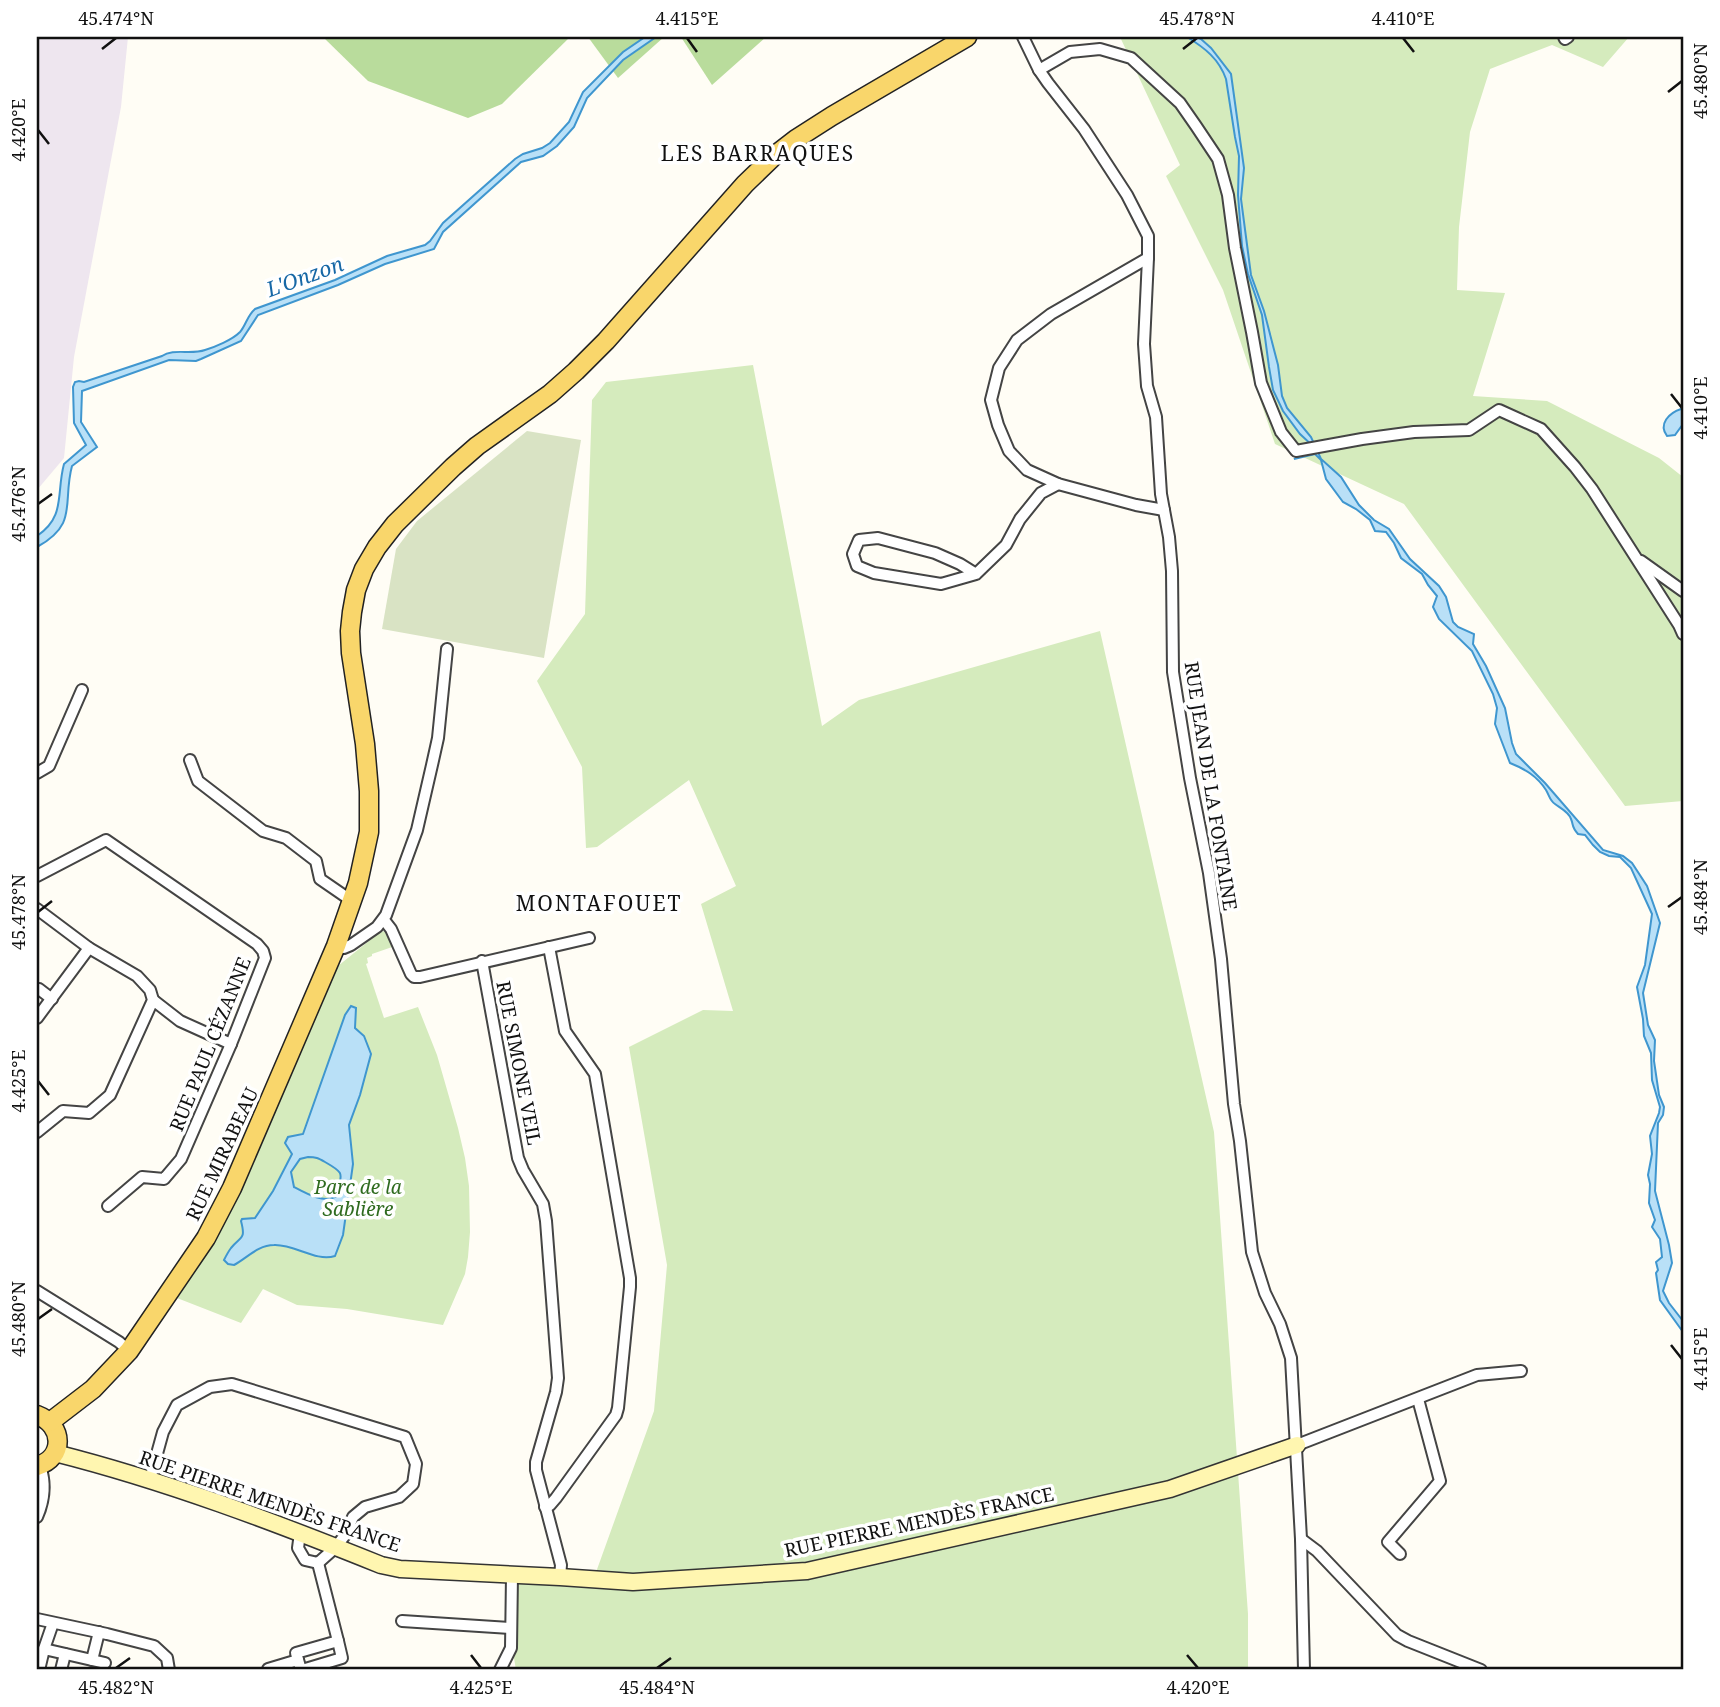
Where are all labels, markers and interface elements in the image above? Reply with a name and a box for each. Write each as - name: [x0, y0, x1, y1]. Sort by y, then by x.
- text: 45.474°N: [78, 6, 154, 30]
- text: 4.415°E: [655, 6, 719, 30]
- text: 45.478°N: [1159, 6, 1235, 30]
- text: 4.410°E: [1371, 6, 1435, 30]
- text: 45.480°N: [1688, 43, 1712, 119]
- text: 4.420°E: [6, 98, 30, 162]
- district label: LES BARRAQUES: [661, 139, 855, 167]
- water label: L'Onzon: [261, 249, 347, 303]
- text: 4.410°E: [1688, 376, 1712, 440]
- text: 45.476°N: [6, 466, 30, 542]
- street label: RUE JEAN DE LA FONTAINE: [1178, 660, 1244, 913]
- text: 45.484°N: [1688, 859, 1712, 935]
- text: 45.478°N: [6, 874, 30, 950]
- district label: MONTAFOUET: [516, 889, 682, 917]
- street label: RUE PAUL CÉZANNE: [163, 953, 257, 1135]
- street label: RUE SIMONE VEIL: [490, 979, 548, 1147]
- text: 4.425°E: [6, 1049, 30, 1113]
- street label: RUE MIRABEAU: [180, 1083, 264, 1225]
- park label: Parc de la Sablière: [313, 1174, 402, 1222]
- text: 45.480°N: [6, 1281, 30, 1357]
- text: 4.415°E: [1688, 1327, 1712, 1391]
- street label: RUE PIERRE MENDÈS FRANCE: [136, 1444, 404, 1558]
- street label: RUE PIERRE MENDÈS FRANCE: [782, 1481, 1056, 1563]
- text: 45.482°N: [78, 1675, 154, 1699]
- text: 4.425°E: [449, 1675, 513, 1699]
- text: 45.484°N: [619, 1675, 695, 1699]
- text: 4.420°E: [1166, 1675, 1230, 1699]

